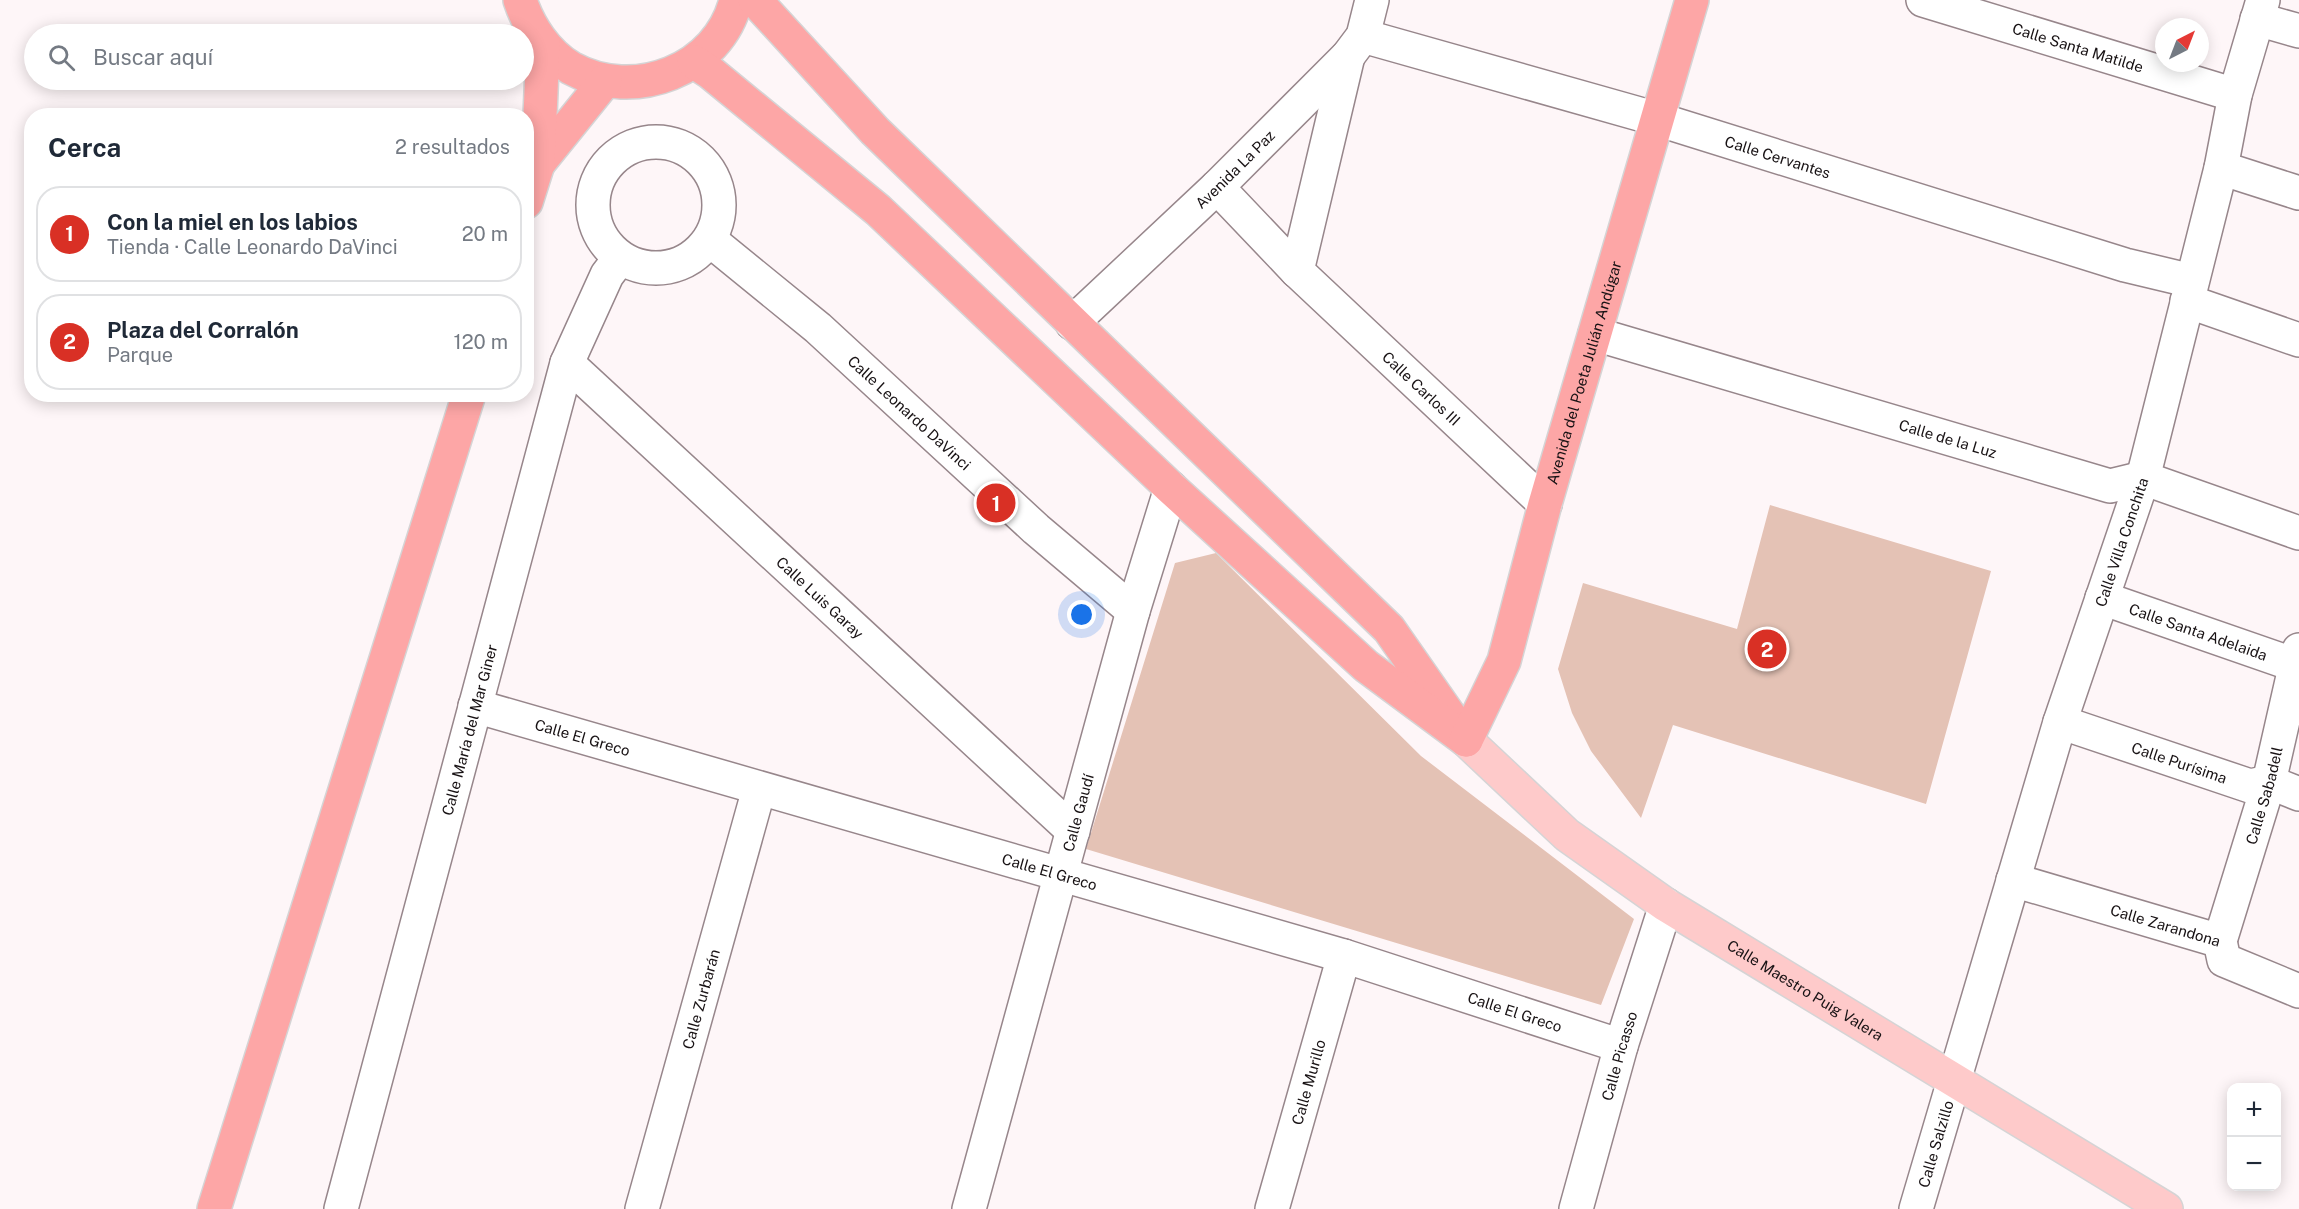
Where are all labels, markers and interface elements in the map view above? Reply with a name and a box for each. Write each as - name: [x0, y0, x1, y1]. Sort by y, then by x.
- north arrow: [2155, 18, 2209, 72]
- street label: Calle Santa Matilde: [2010, 19, 2145, 75]
- search box: [24, 24, 534, 90]
- icon: search: [45, 41, 78, 74]
- text: Buscar aquí: [93, 44, 213, 70]
- street label: Avenida La Paz: [1192, 126, 1278, 212]
- text: Cerca: [48, 132, 121, 163]
- street label: Calle Cervantes: [1723, 132, 1833, 181]
- text: 2 resultados: [395, 135, 510, 159]
- text: Con la miel en los labios: [107, 209, 358, 235]
- text: 1: [65, 222, 74, 246]
- text: 20 m: [462, 222, 508, 246]
- text: Tienda · Calle Leonardo DaVinci: [107, 235, 398, 259]
- street label: Avenida del Poeta Julián Andúgar: [1543, 259, 1624, 486]
- text: Plaza del Corralón: [107, 317, 299, 343]
- text: 2: [63, 330, 76, 354]
- text: 120 m: [454, 330, 508, 354]
- text: Parque: [107, 343, 173, 367]
- street label: Calle Carlos III: [1379, 348, 1464, 429]
- street label: Calle Leonardo DaVinci: [845, 352, 974, 473]
- street label: Calle de la Luz: [1897, 416, 1999, 461]
- street label: Calle Villa Conchita: [2091, 475, 2151, 609]
- pin: 1: [976, 480, 1016, 526]
- street label: Calle Luis Garay: [773, 553, 867, 642]
- your location: [1067, 600, 1096, 629]
- street label: Calle Santa Adelaida: [2127, 600, 2270, 663]
- pin: 2: [1748, 626, 1786, 672]
- street label: Calle María del Mar Giner: [438, 642, 500, 817]
- street label: Calle El Greco: [533, 715, 632, 759]
- street label: Calle Purísima: [2130, 738, 2229, 786]
- street label: Calle Sabadell: [2242, 745, 2285, 846]
- street label: Calle Gaudí: [1059, 772, 1097, 853]
- street label: Calle El Greco: [1000, 850, 1099, 893]
- street label: Calle Zarandona: [2108, 901, 2223, 949]
- street label: Calle Maestro Puig Valera: [1724, 936, 1886, 1044]
- street label: Calle Zurbarán: [678, 947, 723, 1051]
- street label: Calle El Greco: [1466, 988, 1564, 1035]
- street label: Calle Picasso: [1598, 1009, 1640, 1102]
- street label: Calle Murillo: [1288, 1037, 1328, 1127]
- map controls: [2227, 1083, 2281, 1191]
- button: +: [2227, 1083, 2281, 1137]
- street label: Calle Salzillo: [1914, 1098, 1956, 1189]
- button: −: [2227, 1137, 2281, 1191]

